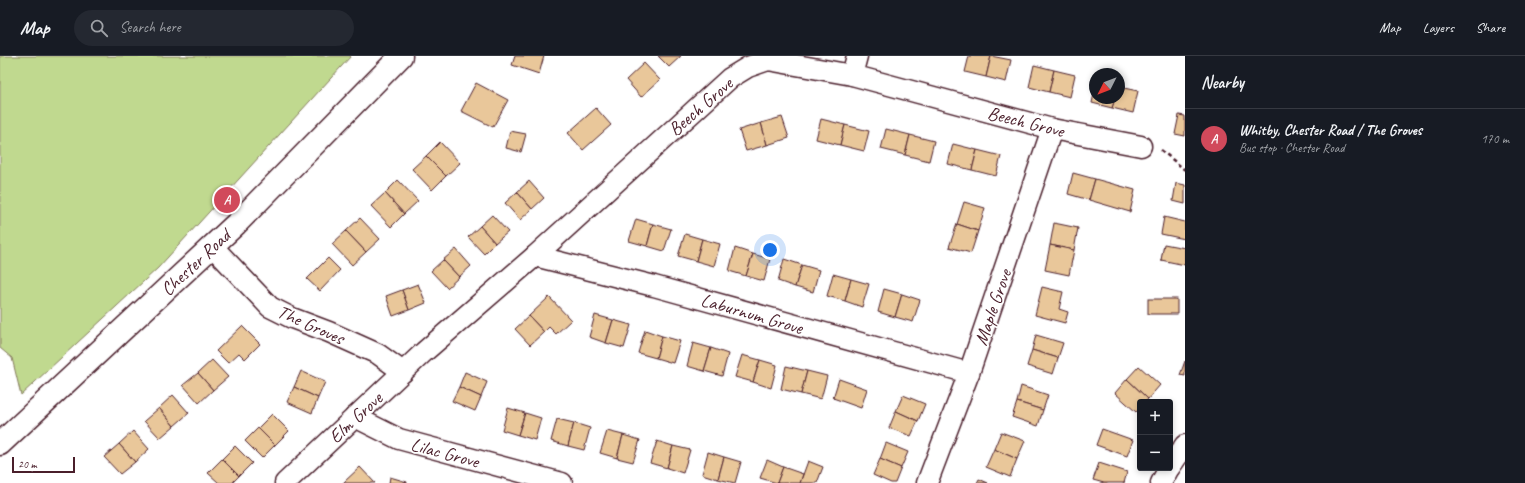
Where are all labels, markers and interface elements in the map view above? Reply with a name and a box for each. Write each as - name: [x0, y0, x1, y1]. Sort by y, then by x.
- search box: [74, 10, 354, 46]
- text: Map: [20, 16, 50, 40]
- icon: search: [88, 17, 110, 39]
- text: Search here: [120, 18, 181, 37]
- text: Map: [1379, 19, 1401, 36]
- text: Layers: [1423, 19, 1454, 36]
- text: Share: [1476, 19, 1505, 36]
- north arrow: [1089, 68, 1125, 104]
- street label: Beech Grove: [663, 71, 739, 141]
- text: Nearby: [1201, 72, 1244, 93]
- street label: Beech Grove: [985, 101, 1068, 143]
- text: Whitby, Chester Road / The Groves: [1239, 121, 1422, 140]
- text: A: [1211, 131, 1217, 147]
- text: 170 m: [1481, 131, 1509, 147]
- text: Bus stop · Chester Road: [1239, 140, 1345, 156]
- pin: A: [214, 185, 240, 215]
- street label: Chester Road: [156, 222, 238, 301]
- your location: [760, 240, 780, 260]
- street label: Maple Grove: [969, 265, 1018, 348]
- street label: Laburnum Grove: [698, 288, 807, 340]
- street label: The Groves: [273, 300, 350, 351]
- street label: Elm Grove: [324, 386, 389, 449]
- map controls: [1137, 399, 1173, 471]
- button: +: [1137, 399, 1173, 435]
- street label: Lilac Grove: [408, 432, 483, 474]
- button: −: [1137, 435, 1173, 471]
- scale bar: [12, 455, 75, 474]
- text: 20 m: [18, 457, 37, 471]

